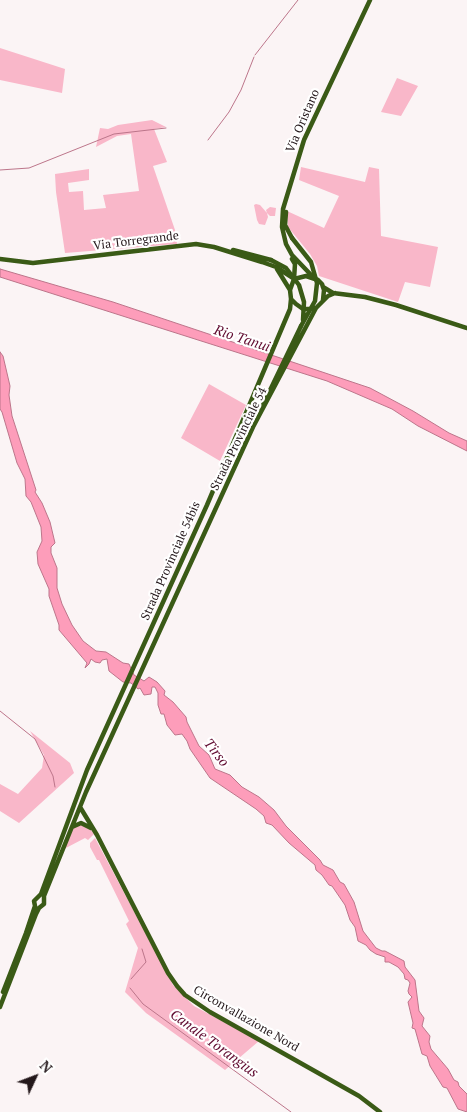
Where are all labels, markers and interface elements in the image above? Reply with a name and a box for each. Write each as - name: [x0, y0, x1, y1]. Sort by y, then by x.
- street label: Via Oristano: [283, 87, 323, 155]
- street label: Via Torregrande: [92, 229, 180, 253]
- water label: Rio Tanui: [212, 322, 272, 356]
- street label: Strada Provinciale 54: [208, 385, 270, 493]
- street label: Strada Provinciale 54bis: [138, 500, 204, 622]
- water label: Tirso: [200, 736, 232, 770]
- street label: Circonvallazione Nord: [191, 983, 301, 1055]
- water label: Canale Torangius: [167, 1006, 261, 1082]
- north arrow: [10, 1052, 60, 1102]
- text: N: [36, 1056, 57, 1077]

